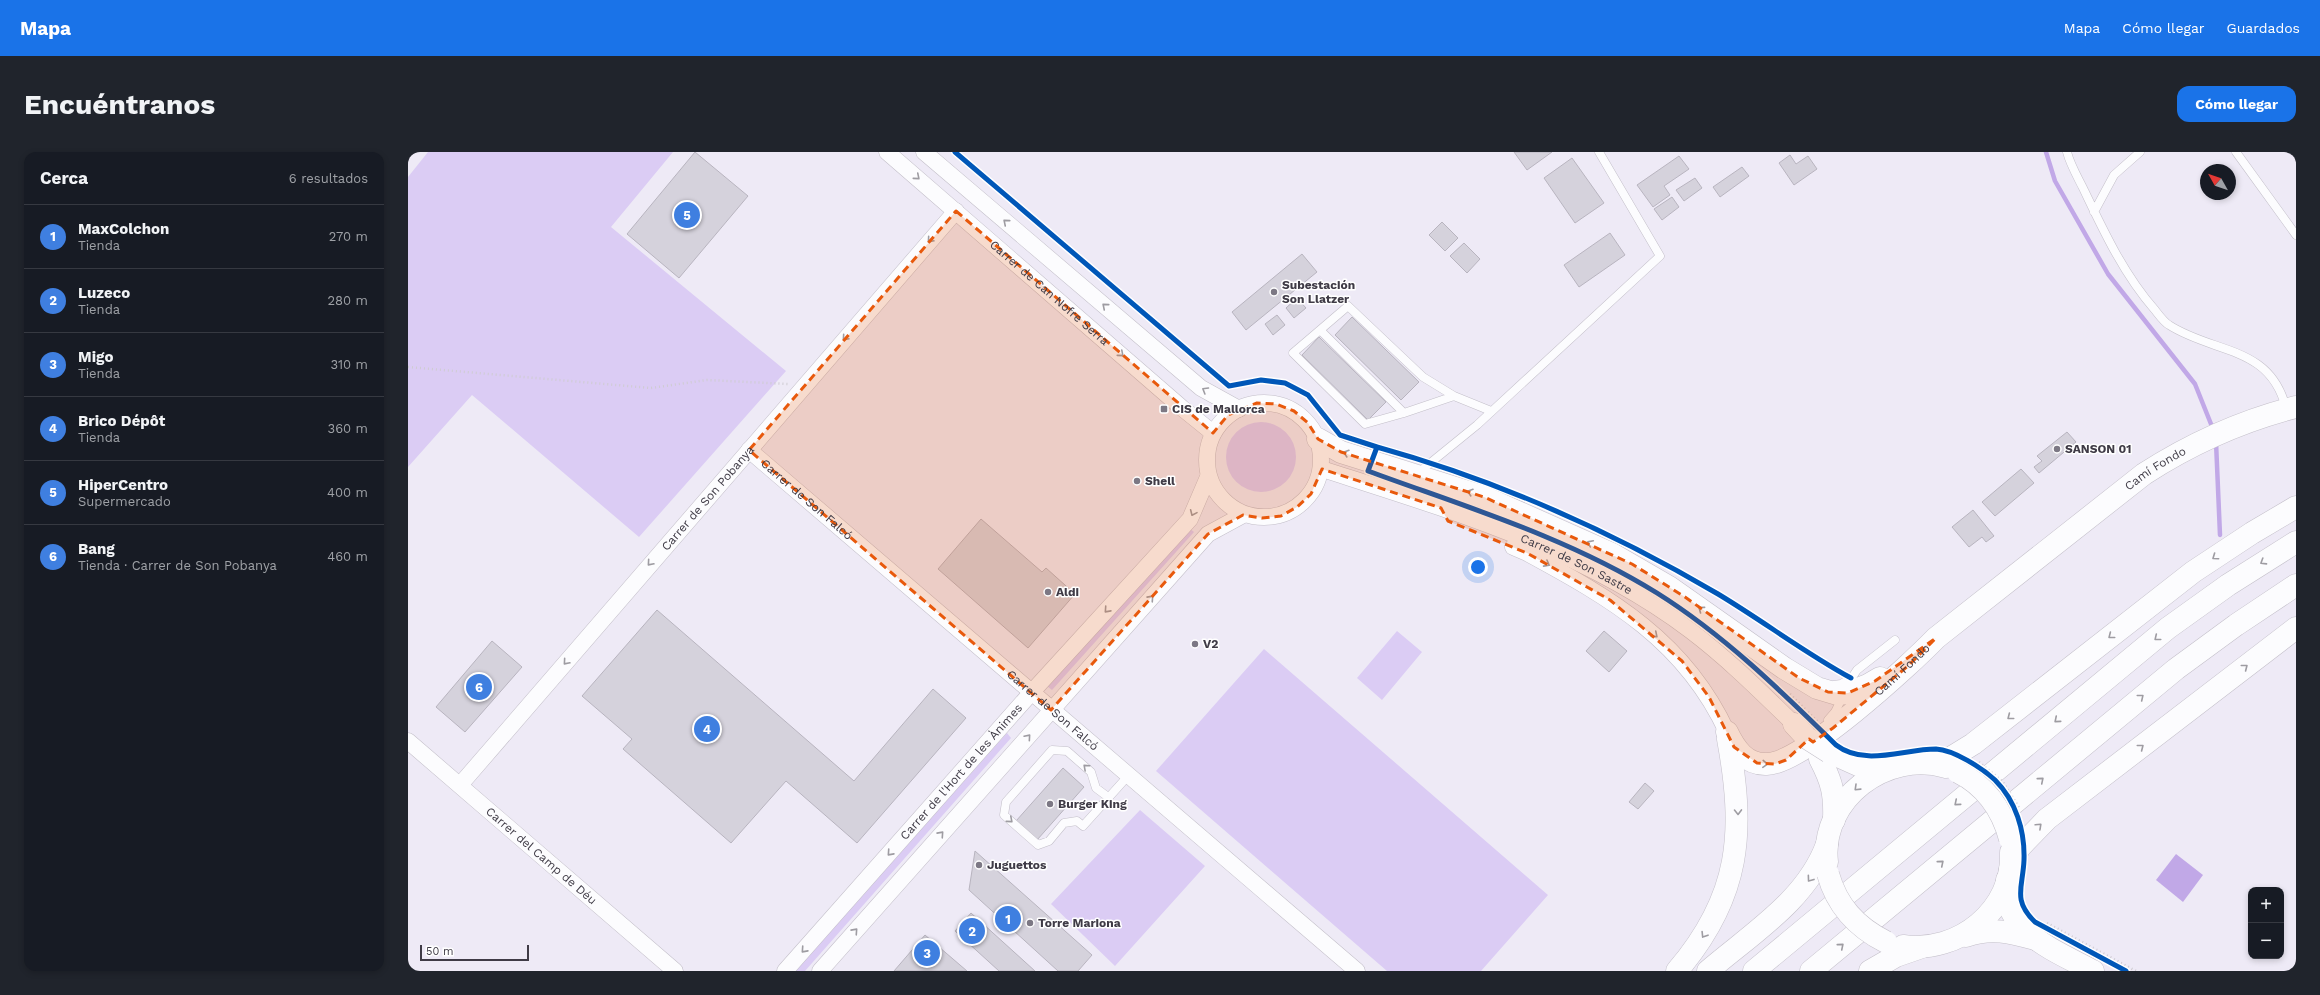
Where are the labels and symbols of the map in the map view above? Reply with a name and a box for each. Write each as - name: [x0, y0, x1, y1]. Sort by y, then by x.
- north arrow: [2200, 164, 2236, 200]
- one-way arrow: [912, 173, 920, 180]
- pin: 5: [674, 200, 700, 230]
- one-way arrow: [1003, 219, 1011, 226]
- one-way arrow: [928, 235, 935, 243]
- street label: Carrer de Can Nofre Serra: [987, 238, 1112, 348]
- place label: Subestación Son Llatzer: [1282, 278, 1355, 306]
- marker: Subestación Son Llatzer: [1269, 287, 1279, 297]
- one-way arrow: [1102, 304, 1110, 311]
- one-way arrow: [843, 334, 850, 341]
- one-way arrow: [1116, 350, 1123, 357]
- one-way arrow: [1202, 387, 1209, 394]
- place label: CIS de Mallorca: [1172, 402, 1265, 416]
- marker: CIS de Mallorca: [1159, 404, 1169, 414]
- place label: SANSON 01: [2065, 442, 2132, 456]
- street label: Carrer de Son Pobanya: [659, 443, 757, 554]
- marker: SANSON 01: [2052, 444, 2062, 454]
- street label: Camí Fondo: [2122, 444, 2188, 493]
- one-way arrow: [1343, 449, 1350, 458]
- street label: Carrer de Son Falcó: [758, 456, 855, 543]
- place label: Shell: [1145, 474, 1175, 488]
- marker: Shell: [1132, 476, 1142, 486]
- one-way arrow: [1467, 488, 1474, 497]
- one-way arrow: [1190, 508, 1198, 516]
- street label: Carrer de Son Sastre: [1518, 531, 1635, 597]
- one-way arrow: [1586, 540, 1594, 548]
- one-way arrow: [2212, 552, 2219, 560]
- your location: [1468, 557, 1488, 577]
- one-way arrow: [2260, 557, 2267, 565]
- one-way arrow: [648, 559, 655, 566]
- one-way arrow: [1543, 559, 1550, 566]
- place label: Aldi: [1056, 585, 1079, 599]
- marker: Aldi: [1043, 587, 1053, 597]
- one-way arrow: [1147, 595, 1154, 603]
- one-way arrow: [1104, 605, 1112, 613]
- one-way arrow: [1699, 607, 1706, 614]
- one-way arrow: [1650, 630, 1658, 637]
- one-way arrow: [2109, 631, 2116, 638]
- one-way arrow: [2154, 633, 2162, 640]
- place label: V2: [1203, 637, 1218, 651]
- marker: V2: [1190, 639, 1200, 649]
- street label: Camí Fondo: [1872, 641, 1933, 699]
- one-way arrow: [563, 657, 570, 665]
- one-way arrow: [2240, 665, 2247, 672]
- street label: Carrer de Son Falcó: [1004, 667, 1102, 753]
- pin: 6: [466, 672, 492, 702]
- one-way arrow: [2137, 695, 2144, 702]
- street label: Carrer de l'Hort de les Ànimes: [897, 701, 1025, 843]
- one-way arrow: [2007, 712, 2014, 719]
- pin: 4: [694, 714, 720, 744]
- one-way arrow: [2054, 716, 2061, 723]
- one-way arrow: [1023, 734, 1030, 742]
- one-way arrow: [2137, 744, 2144, 751]
- one-way arrow: [1762, 759, 1768, 768]
- one-way arrow: [1083, 765, 1091, 772]
- one-way arrow: [2036, 777, 2043, 784]
- one-way arrow: [1854, 783, 1862, 791]
- place label: Burger King: [1058, 797, 1127, 811]
- marker: Burger King: [1045, 799, 1055, 809]
- one-way arrow: [1954, 799, 1961, 806]
- street label: Carrer del Camp de Déu: [483, 804, 600, 907]
- one-way arrow: [1734, 809, 1742, 815]
- one-way arrow: [1005, 815, 1012, 822]
- one-way arrow: [2034, 824, 2042, 831]
- one-way arrow: [937, 831, 944, 839]
- one-way arrow: [888, 849, 895, 856]
- place label: Juguettos: [987, 858, 1047, 872]
- marker: Juguettos: [974, 860, 984, 870]
- one-way arrow: [1936, 860, 1944, 867]
- one-way arrow: [1807, 875, 1815, 882]
- pin: 1: [995, 904, 1021, 934]
- pin: 2: [959, 916, 985, 946]
- place label: Torre Mariona: [1038, 916, 1121, 930]
- marker: Torre Mariona: [1025, 918, 1035, 928]
- one-way arrow: [851, 929, 858, 936]
- one-way arrow: [1701, 931, 1709, 938]
- pin: 3: [914, 938, 940, 968]
- scale bar: [420, 943, 529, 962]
- one-way arrow: [1836, 944, 1844, 951]
- one-way arrow: [801, 946, 808, 953]

